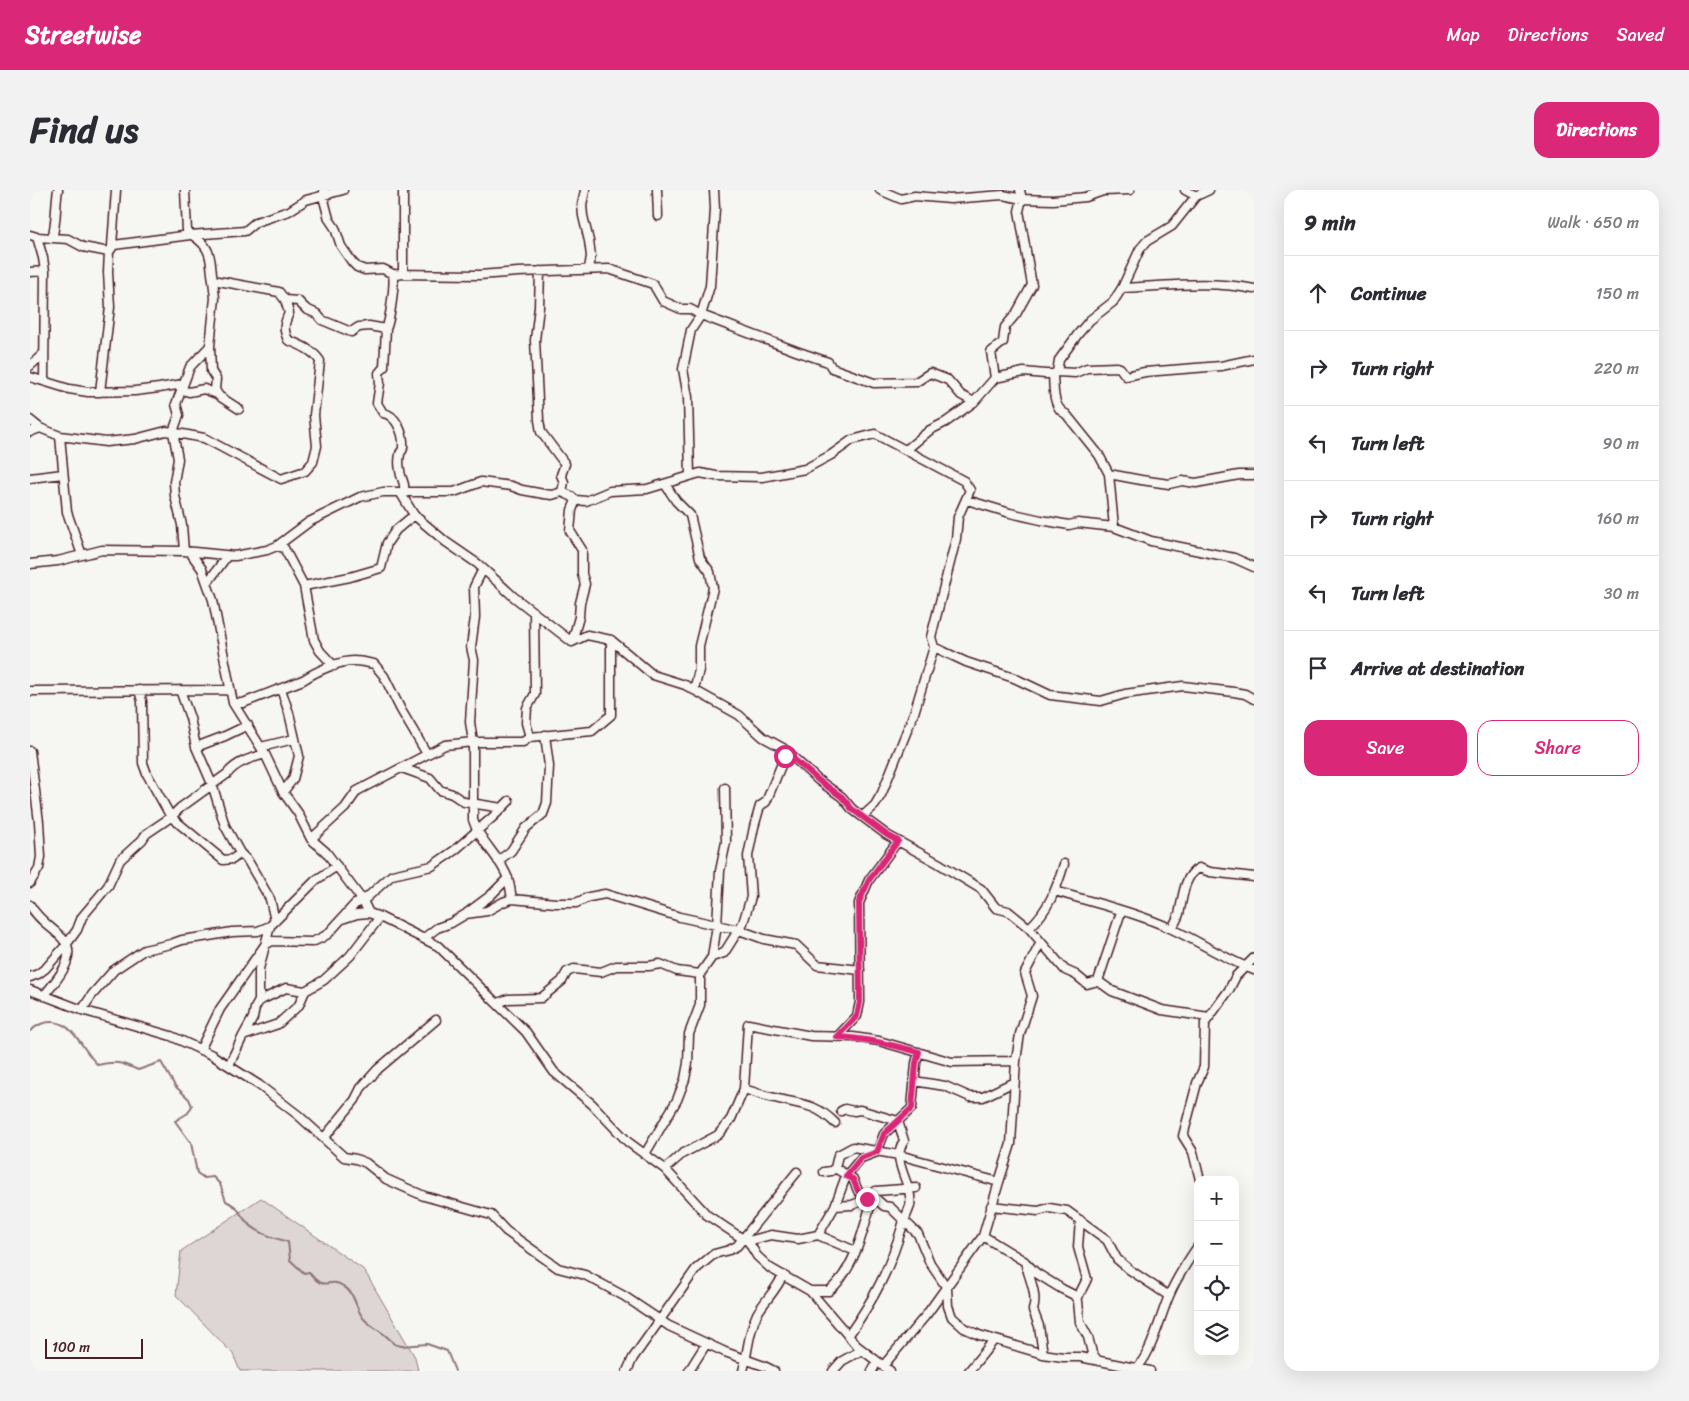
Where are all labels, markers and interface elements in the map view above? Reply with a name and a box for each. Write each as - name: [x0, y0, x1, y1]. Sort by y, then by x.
- text: Streetwise: [25, 14, 141, 56]
- text: Map: [1447, 19, 1480, 51]
- text: Directions: [1508, 19, 1589, 51]
- text: Saved: [1617, 19, 1664, 51]
- text: Find us: [30, 99, 138, 161]
- button: Directions: [1534, 102, 1659, 158]
- text: 9 min: [1304, 204, 1356, 242]
- text: Walk · 650 m: [1548, 208, 1639, 237]
- text: Continue: [1351, 277, 1427, 310]
- icon: ahead: [1304, 279, 1332, 307]
- text: 150 m: [1596, 279, 1639, 308]
- text: Turn right: [1351, 352, 1433, 385]
- icon: right: [1304, 354, 1332, 382]
- text: 220 m: [1594, 354, 1639, 383]
- text: Turn left: [1351, 427, 1424, 460]
- icon: left: [1304, 429, 1332, 457]
- text: 90 m: [1603, 429, 1639, 458]
- text: Turn right: [1351, 502, 1433, 535]
- icon: right: [1304, 504, 1332, 532]
- text: 160 m: [1596, 504, 1639, 533]
- text: Turn left: [1351, 577, 1424, 610]
- icon: left: [1304, 579, 1332, 607]
- text: 30 m: [1604, 579, 1639, 608]
- text: Arrive at destination: [1351, 652, 1524, 685]
- icon: arrive: [1304, 654, 1332, 682]
- button: Save: [1304, 720, 1467, 776]
- button: Share: [1477, 720, 1639, 776]
- route start: [774, 745, 797, 768]
- map controls: [1194, 1176, 1239, 1356]
- button: +: [1194, 1176, 1239, 1221]
- route end: [856, 1188, 879, 1211]
- button: −: [1194, 1221, 1239, 1266]
- button: locate: [1194, 1266, 1239, 1311]
- button: layers: [1194, 1311, 1239, 1356]
- text: 100 m: [52, 1335, 90, 1360]
- scale bar: [45, 1336, 142, 1359]

